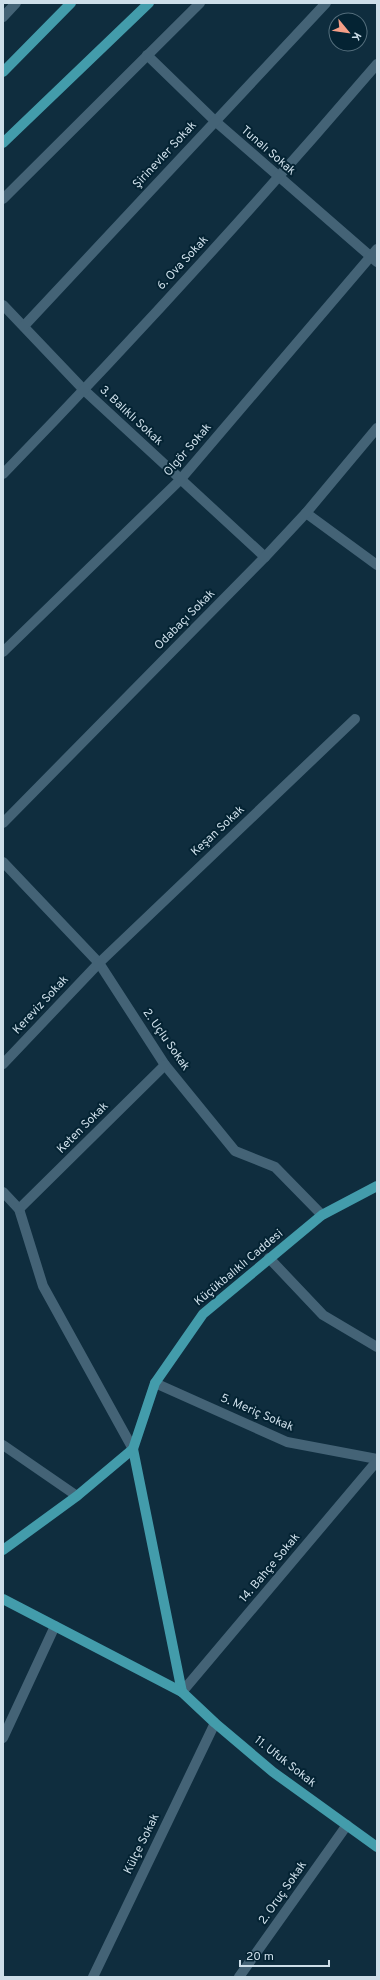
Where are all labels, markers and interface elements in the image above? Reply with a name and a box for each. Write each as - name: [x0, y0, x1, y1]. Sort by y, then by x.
- north arrow: [328, 12, 368, 52]
- text: K: [348, 30, 364, 43]
- street label: Şirinevler Sokak: [130, 118, 200, 192]
- street label: Tunalı Sokak: [237, 123, 299, 179]
- street label: 6. Ova Sokak: [154, 232, 212, 294]
- street label: 3. Balıklı Sokak: [96, 383, 166, 449]
- street label: Olgör Sokak: [160, 420, 216, 480]
- street label: Odabaçı Sokak: [151, 586, 219, 654]
- street label: Keşan Sokak: [188, 802, 248, 860]
- street label: Kereviz Sokak: [9, 972, 73, 1038]
- street label: 2. Uçlu Sokak: [139, 1006, 193, 1074]
- street label: Keten Sokak: [54, 1099, 112, 1157]
- street label: Küçükbalıklı Caddesi: [191, 1226, 287, 1310]
- street label: 5. Meriç Sokak: [218, 1390, 296, 1436]
- street label: 14. Bahçe Sokak: [236, 1530, 304, 1606]
- street label: 11. Ufuk Sokak: [251, 1733, 319, 1791]
- street label: Külçe Sokak: [120, 1811, 164, 1877]
- street label: 2. Oruç Sokak: [255, 1858, 311, 1928]
- scale bar: [240, 1942, 329, 1968]
- text: 20 m: [246, 1949, 274, 1965]

